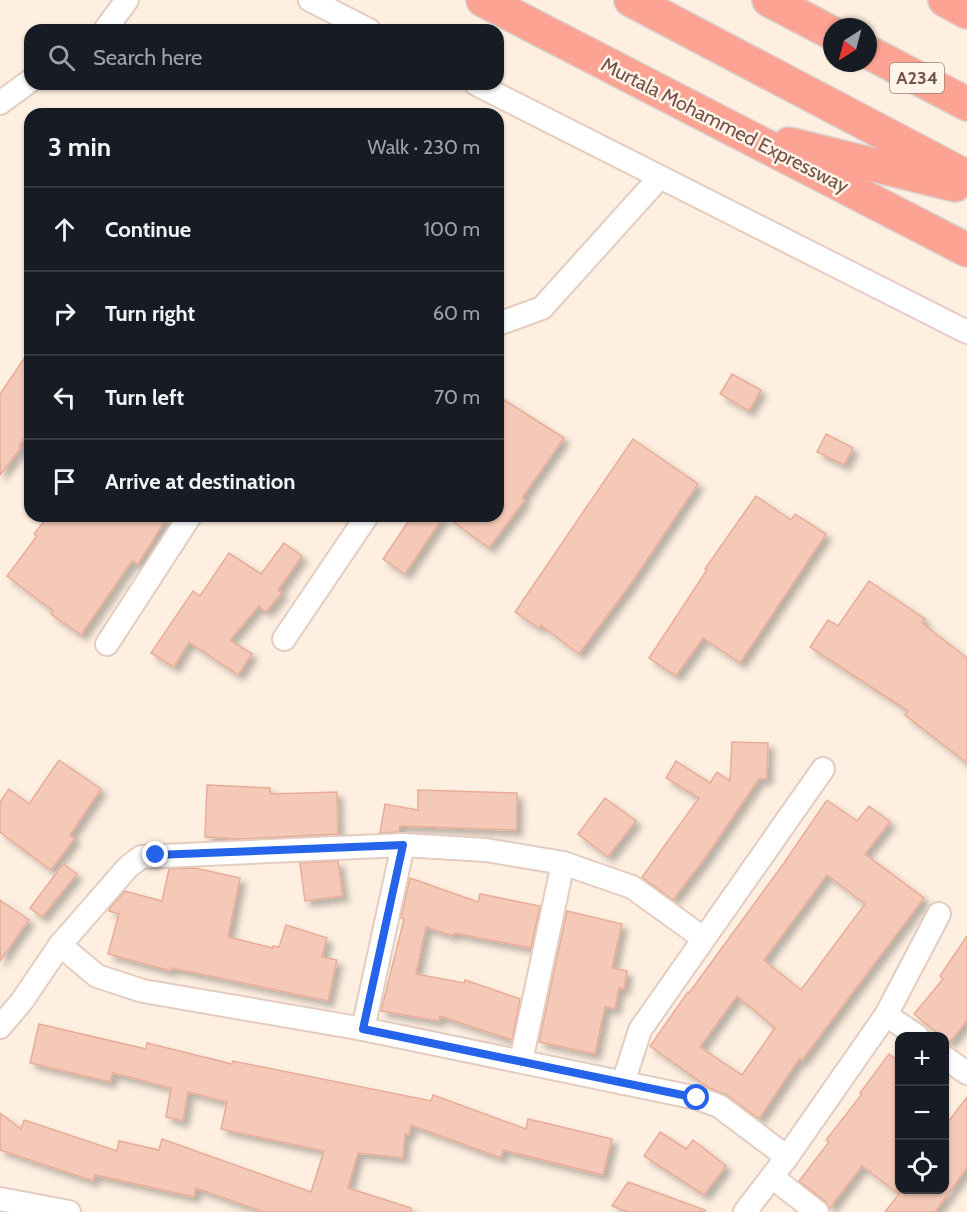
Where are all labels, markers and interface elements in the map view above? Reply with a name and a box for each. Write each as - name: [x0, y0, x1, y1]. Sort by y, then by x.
- north arrow: [823, 18, 877, 72]
- search box: [24, 24, 504, 90]
- icon: search: [45, 41, 78, 74]
- text: Search here: [93, 44, 202, 71]
- street label: Murtala Mohammed Expressway: [597, 52, 853, 198]
- road number: A234: [890, 63, 944, 93]
- text: 3 min: [48, 131, 111, 163]
- text: Walk · 230 m: [368, 135, 480, 159]
- icon: ahead: [48, 213, 81, 246]
- text: Continue: [105, 216, 191, 243]
- text: 100 m: [424, 217, 480, 241]
- icon: right: [48, 297, 81, 330]
- text: Turn right: [105, 300, 195, 327]
- text: 60 m: [433, 301, 480, 325]
- icon: left: [48, 381, 81, 414]
- text: Turn left: [105, 384, 184, 411]
- text: 70 m: [434, 385, 480, 409]
- icon: arrive: [48, 465, 81, 498]
- text: Arrive at destination: [105, 468, 295, 495]
- route end: [142, 841, 168, 867]
- map controls: [895, 1032, 949, 1194]
- button: +: [895, 1032, 949, 1086]
- route start: [683, 1084, 709, 1110]
- button: −: [895, 1086, 949, 1140]
- button: locate: [895, 1140, 949, 1194]

